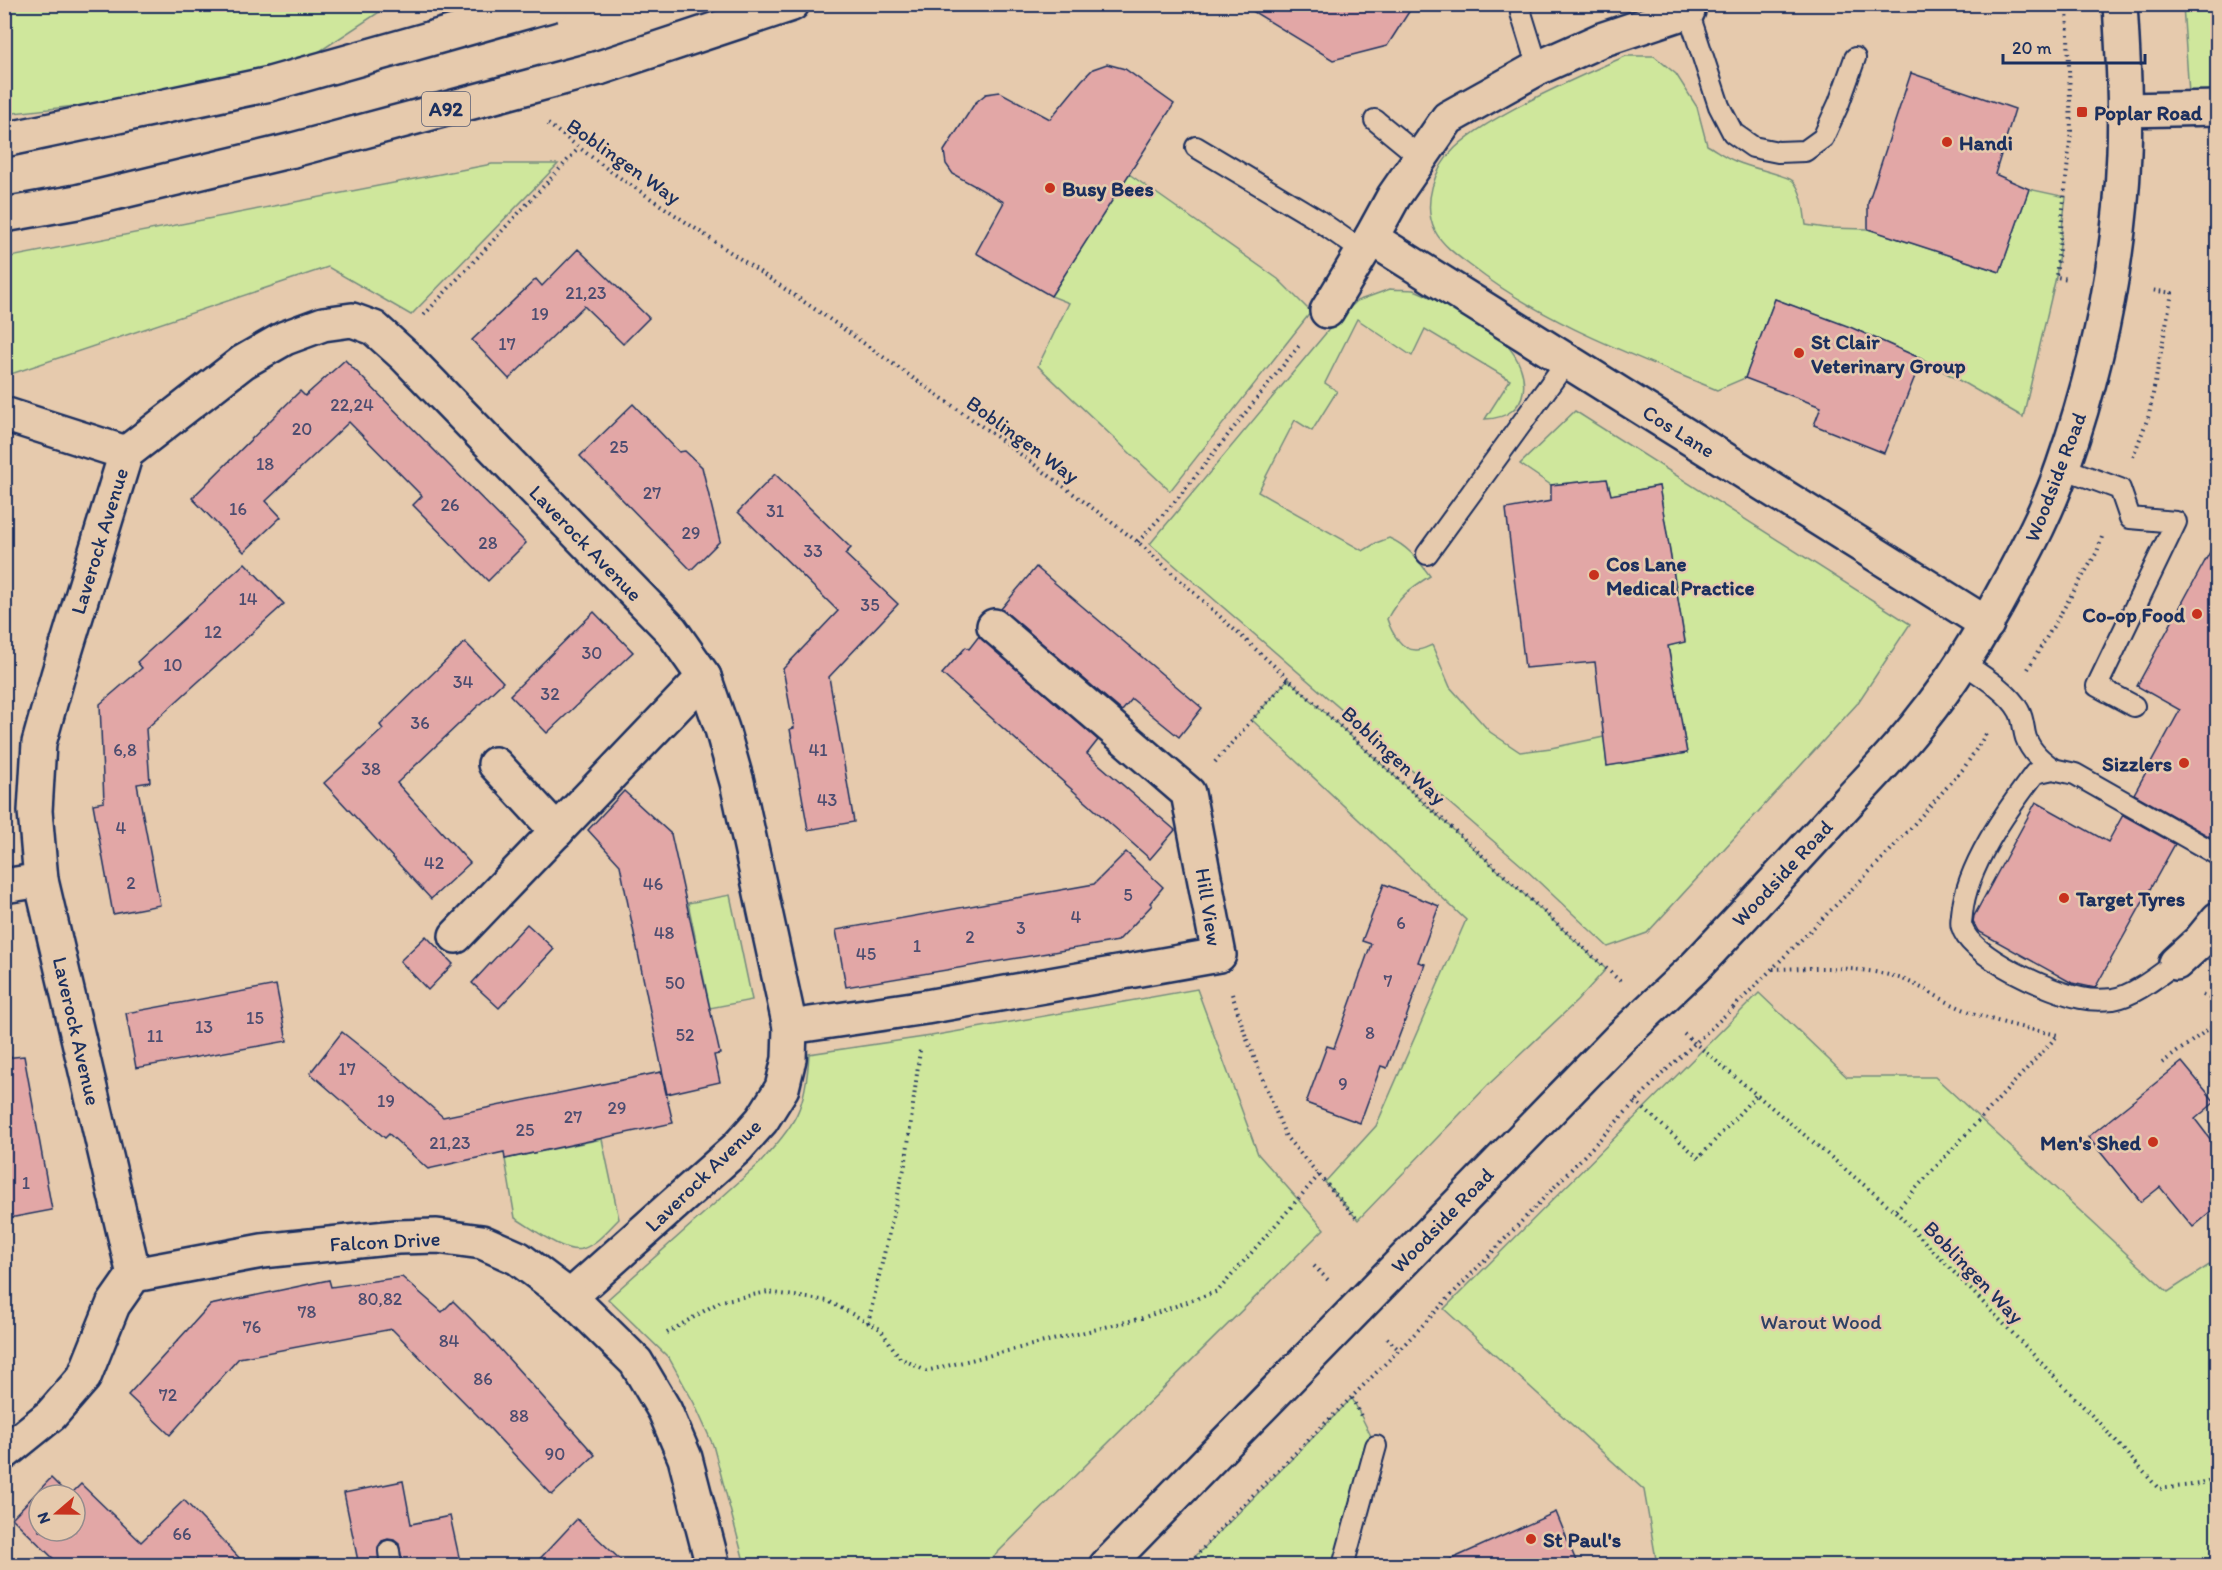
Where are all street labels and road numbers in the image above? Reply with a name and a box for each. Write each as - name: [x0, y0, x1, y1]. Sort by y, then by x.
- road number: A92: [422, 92, 470, 126]
- street label: Boblingen Way: [562, 113, 686, 210]
- street label: Boblingen Way: [962, 390, 1084, 488]
- street label: Cos Lane: [1638, 399, 1720, 463]
- street label: Woodside Road: [2019, 408, 2091, 545]
- street label: Laverock Avenue: [65, 465, 133, 617]
- street label: Laverock Avenue: [524, 480, 648, 606]
- street label: Boblingen Way: [1337, 700, 1451, 810]
- street label: Woodside Road: [1726, 814, 1838, 932]
- street label: Hill View: [1190, 866, 1228, 948]
- street label: Laverock Avenue: [48, 954, 106, 1108]
- street label: Laverock Avenue: [640, 1113, 766, 1237]
- street label: Woodside Road: [1385, 1162, 1499, 1278]
- street label: Boblingen Way: [1919, 1215, 2029, 1329]
- street label: Falcon Drive: [329, 1226, 441, 1256]

